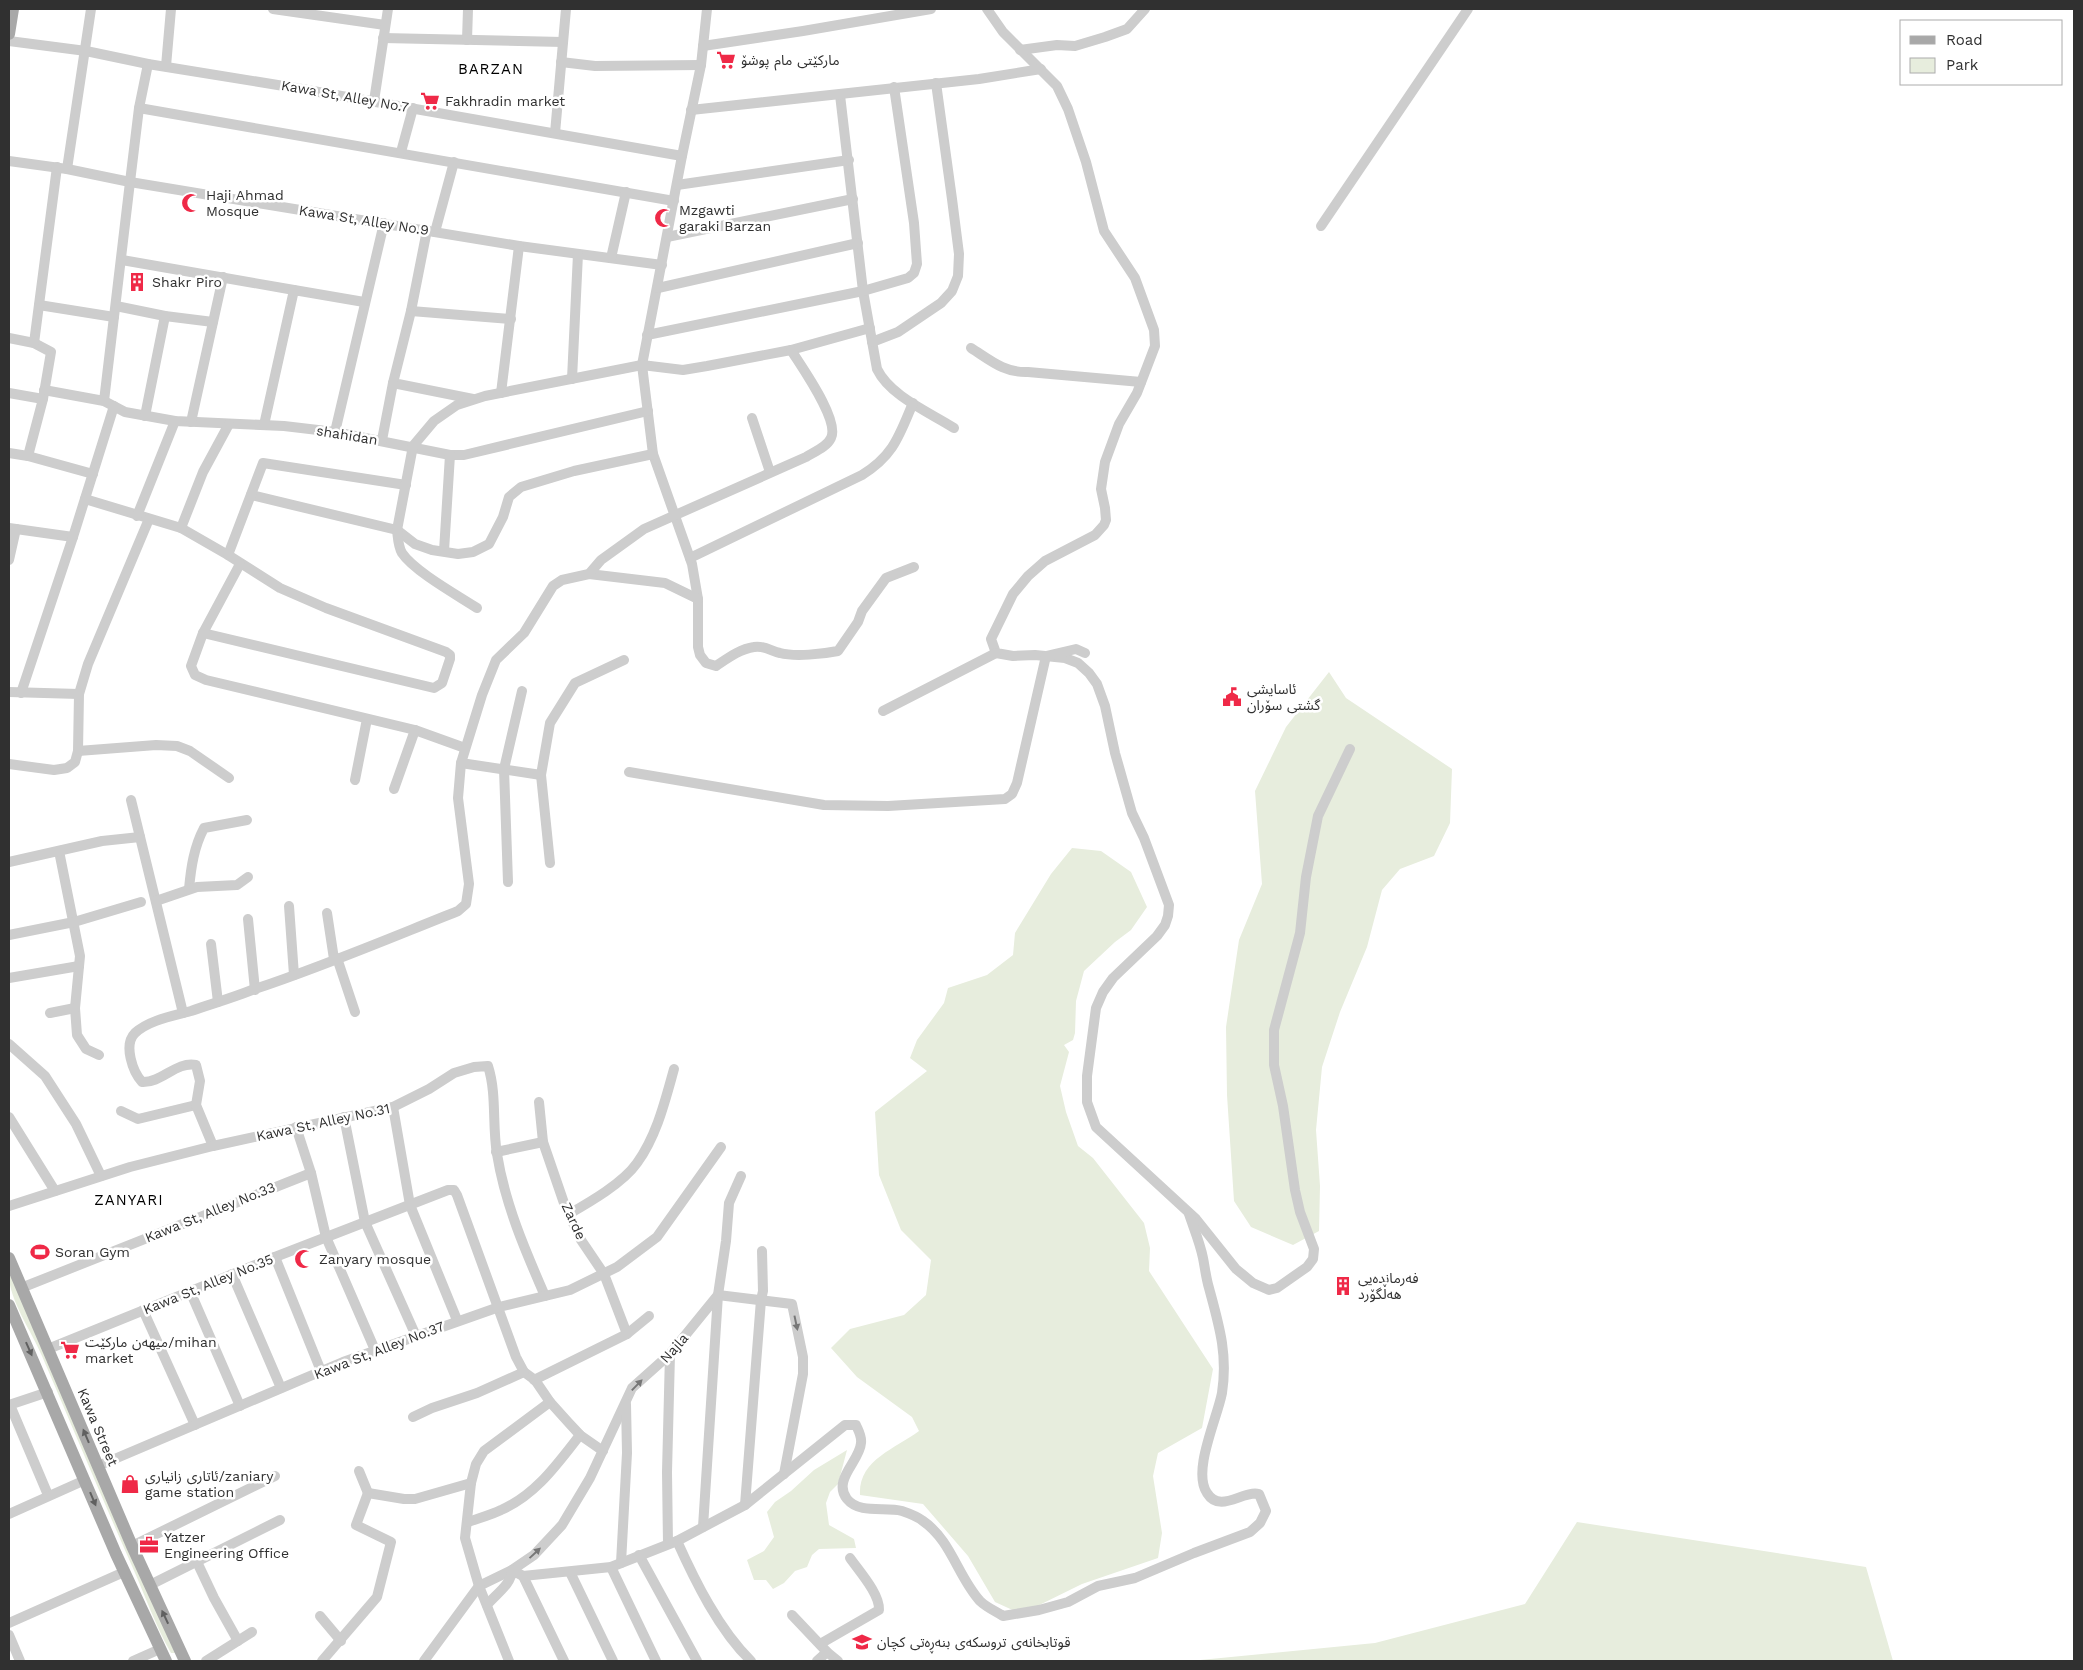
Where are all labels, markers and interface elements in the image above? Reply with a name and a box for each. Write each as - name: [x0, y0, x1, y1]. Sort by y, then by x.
- legend: [1900, 20, 2063, 85]
- text: Road: [1946, 31, 1983, 49]
- supermarket icon: مارکێتی مام پوشۆ: [715, 49, 737, 71]
- place label: مارکێتی مام پوشۆ: [741, 52, 840, 71]
- text: Park: [1946, 56, 1979, 74]
- district label: BARZAN: [458, 60, 524, 78]
- street label: Kawa St, Alley No.7: [280, 77, 410, 115]
- supermarket icon: Fakhradin market: [419, 90, 441, 112]
- place label: Fakhradin market: [445, 93, 565, 109]
- place label: Haji Ahmad Mosque: [206, 187, 284, 219]
- mosque icon: Haji Ahmad Mosque: [180, 192, 202, 214]
- street label: Kawa St, Alley No.9: [298, 202, 430, 238]
- place label: Mzgawti garaki Barzan: [679, 202, 771, 234]
- mosque icon: Mzgawti garaki Barzan: [653, 207, 675, 229]
- building icon: Shakr Piro: [126, 271, 148, 293]
- place label: Shakr Piro: [152, 274, 222, 290]
- street label: shahidan: [315, 422, 379, 448]
- place label: ئاسایشی گشتی سۆران: [1247, 681, 1321, 714]
- public building icon: ئاسایشی گشتی سۆران: [1221, 686, 1243, 708]
- street label: Kawa St, Alley No.31: [255, 1100, 391, 1144]
- street label: Kawa St, Alley No.33: [143, 1179, 277, 1245]
- district label: ZANYARI: [94, 1191, 164, 1209]
- street label: Zarde: [558, 1200, 590, 1242]
- sports icon: Soran Gym: [29, 1241, 51, 1263]
- place label: Soran Gym: [55, 1244, 130, 1260]
- mosque icon: Zanyary mosque: [293, 1248, 315, 1270]
- street label: Kawa St, Alley No.35: [141, 1251, 275, 1317]
- place label: Zanyary mosque: [319, 1251, 431, 1267]
- place label: فەرماندەیی هەڵگۆرد: [1358, 1270, 1418, 1303]
- building icon: فەرماندەیی هەڵگۆرد: [1332, 1275, 1354, 1297]
- one-way arrow: [792, 1315, 800, 1331]
- street label: Kawa St, Alley No.37: [312, 1318, 446, 1382]
- street label: Najla: [657, 1330, 691, 1366]
- place label: میهەن مارکێت/mihan market: [85, 1334, 217, 1366]
- supermarket icon: میهەن مارکێت/mihan market: [59, 1339, 81, 1361]
- one-way arrow: [25, 1342, 33, 1356]
- one-way arrow: [631, 1379, 643, 1391]
- street label: Kawa Street: [74, 1386, 122, 1468]
- one-way arrow: [81, 1429, 89, 1443]
- place label: ئاتاری زانیاری/zaniary game station: [145, 1468, 274, 1500]
- shop icon: ئاتاری زانیاری/zaniary game station: [119, 1473, 141, 1495]
- one-way arrow: [89, 1492, 97, 1506]
- place label: Yatzer Engineering Office: [164, 1529, 289, 1561]
- office icon: Yatzer Engineering Office: [138, 1534, 160, 1556]
- one-way arrow: [529, 1547, 542, 1558]
- one-way arrow: [161, 1610, 169, 1624]
- school or university icon: قوتابخانەی تروسکەی بنەڕەتی کچان: [851, 1631, 873, 1653]
- place label: قوتابخانەی تروسکەی بنەڕەتی کچان: [877, 1634, 1070, 1654]

